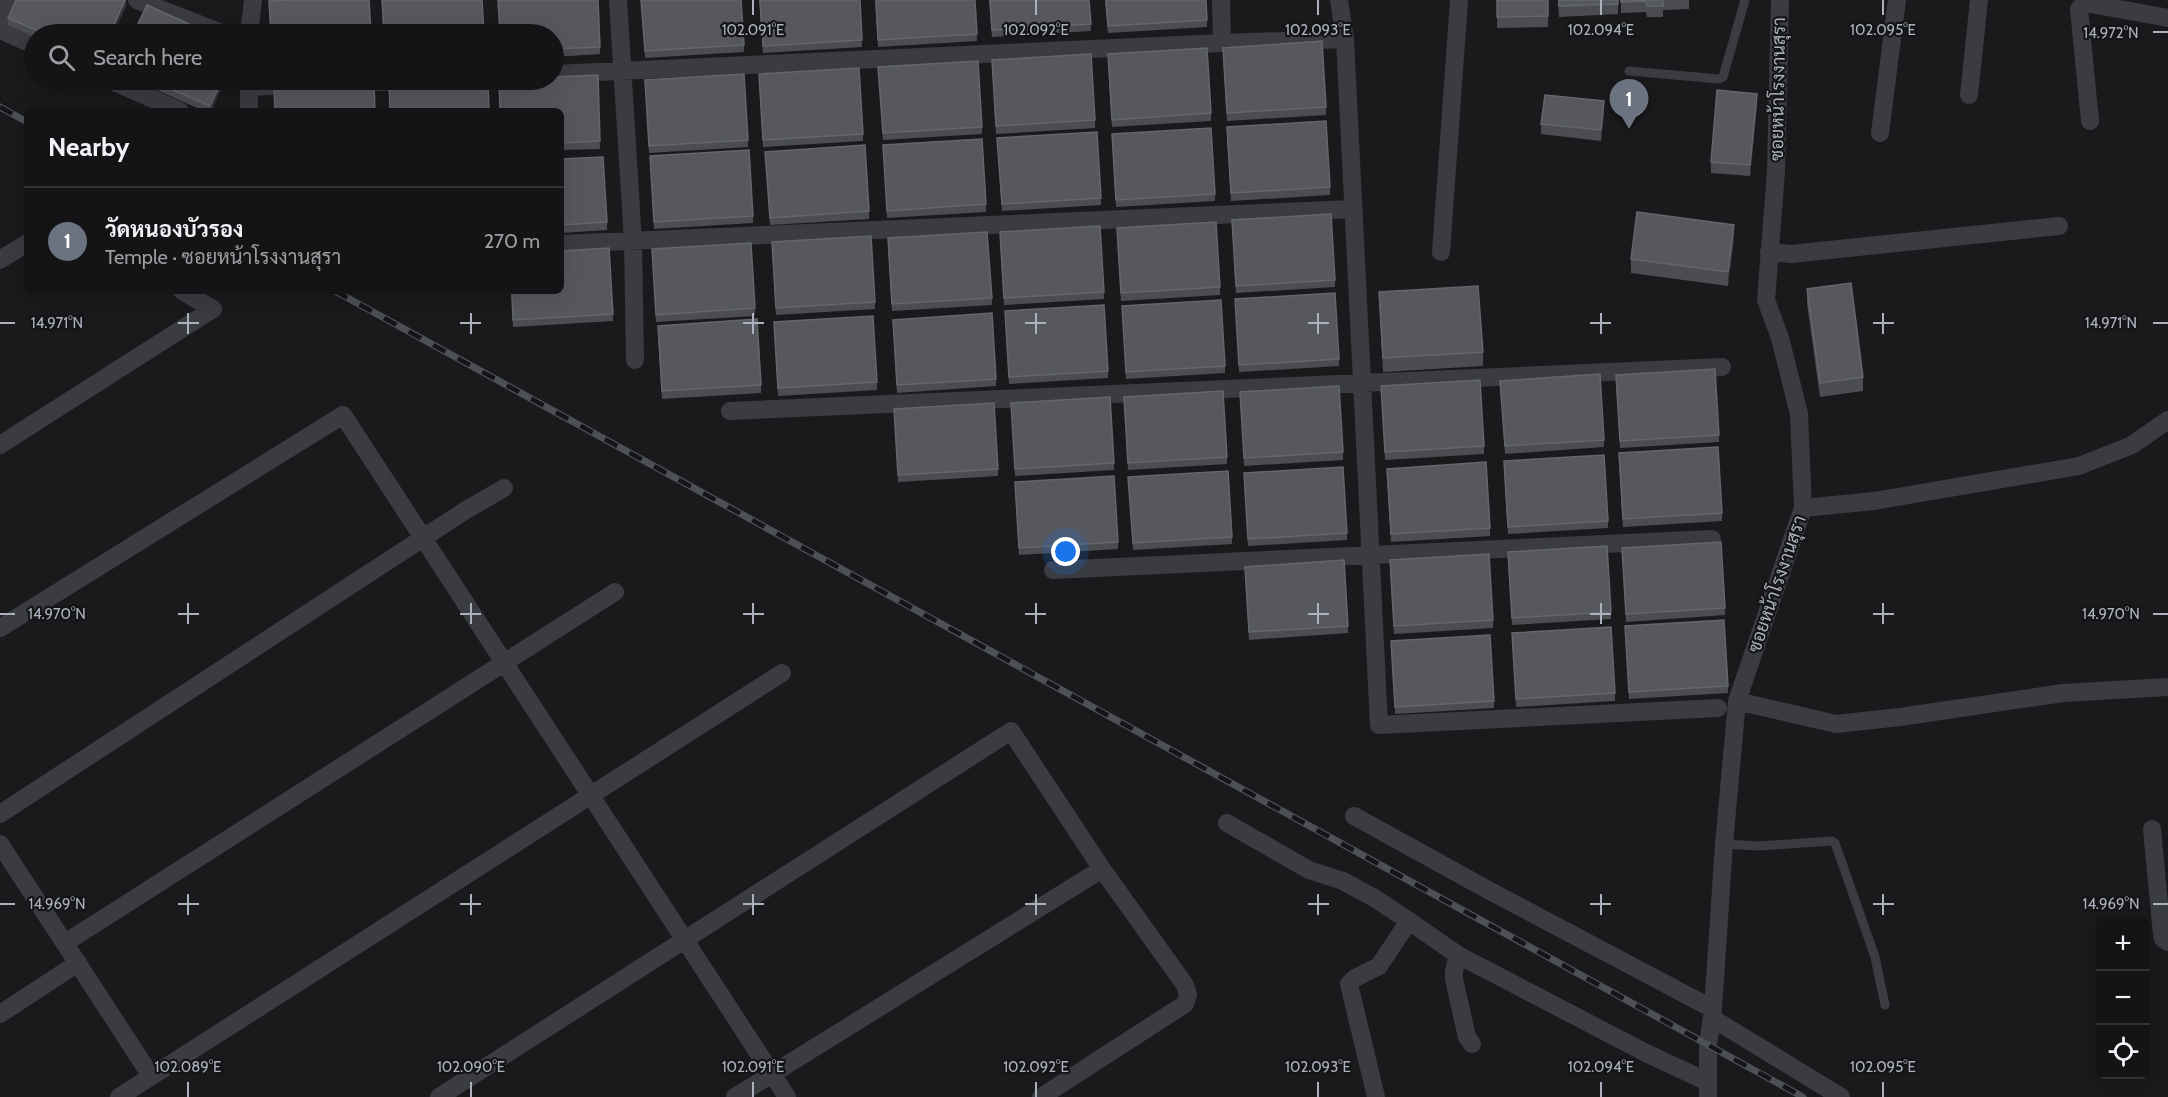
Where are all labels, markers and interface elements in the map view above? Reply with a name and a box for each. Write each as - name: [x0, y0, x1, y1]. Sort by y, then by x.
- street label: ซอยหน้าโรงงานสุรา: [1764, 17, 1791, 161]
- text: 102.091°E: [722, 21, 784, 39]
- text: 102.092°E: [1003, 21, 1069, 39]
- text: 102.093°E: [1285, 21, 1351, 39]
- text: 102.094°E: [1568, 21, 1634, 39]
- text: 102.095°E: [1850, 21, 1916, 39]
- search box: [24, 24, 564, 90]
- text: 14.972°N: [2083, 24, 2139, 42]
- icon: search: [45, 41, 78, 74]
- text: Search here: [93, 44, 202, 71]
- pin: 1: [1610, 80, 1648, 129]
- text: Nearby: [48, 131, 129, 163]
- text: วัดหนองบัวรอง: [105, 216, 243, 243]
- text: 1: [64, 229, 71, 253]
- text: 270 m: [484, 229, 540, 253]
- text: Temple · ซอยหน้าโรงงานสุรา: [105, 245, 341, 269]
- text: 14.971°N: [31, 314, 83, 332]
- text: 14.971°N: [2085, 314, 2137, 332]
- street label: ซอยหน้าโรงงานสุรา: [1741, 512, 1812, 656]
- your location: [1051, 537, 1080, 566]
- text: 14.970°N: [28, 605, 86, 623]
- text: 14.970°N: [2082, 605, 2140, 623]
- text: 14.969°N: [29, 895, 85, 913]
- text: 14.969°N: [2083, 895, 2139, 913]
- map controls: [2096, 917, 2150, 1079]
- button: +: [2096, 917, 2150, 971]
- button: −: [2096, 971, 2150, 1025]
- button: locate: [2096, 1025, 2150, 1079]
- text: 102.089°E: [155, 1058, 221, 1076]
- text: 102.090°E: [437, 1058, 505, 1076]
- text: 102.091°E: [722, 1058, 784, 1076]
- text: 102.092°E: [1003, 1058, 1069, 1076]
- text: 102.093°E: [1285, 1058, 1351, 1076]
- text: 102.094°E: [1568, 1058, 1634, 1076]
- text: 102.095°E: [1850, 1058, 1916, 1076]

